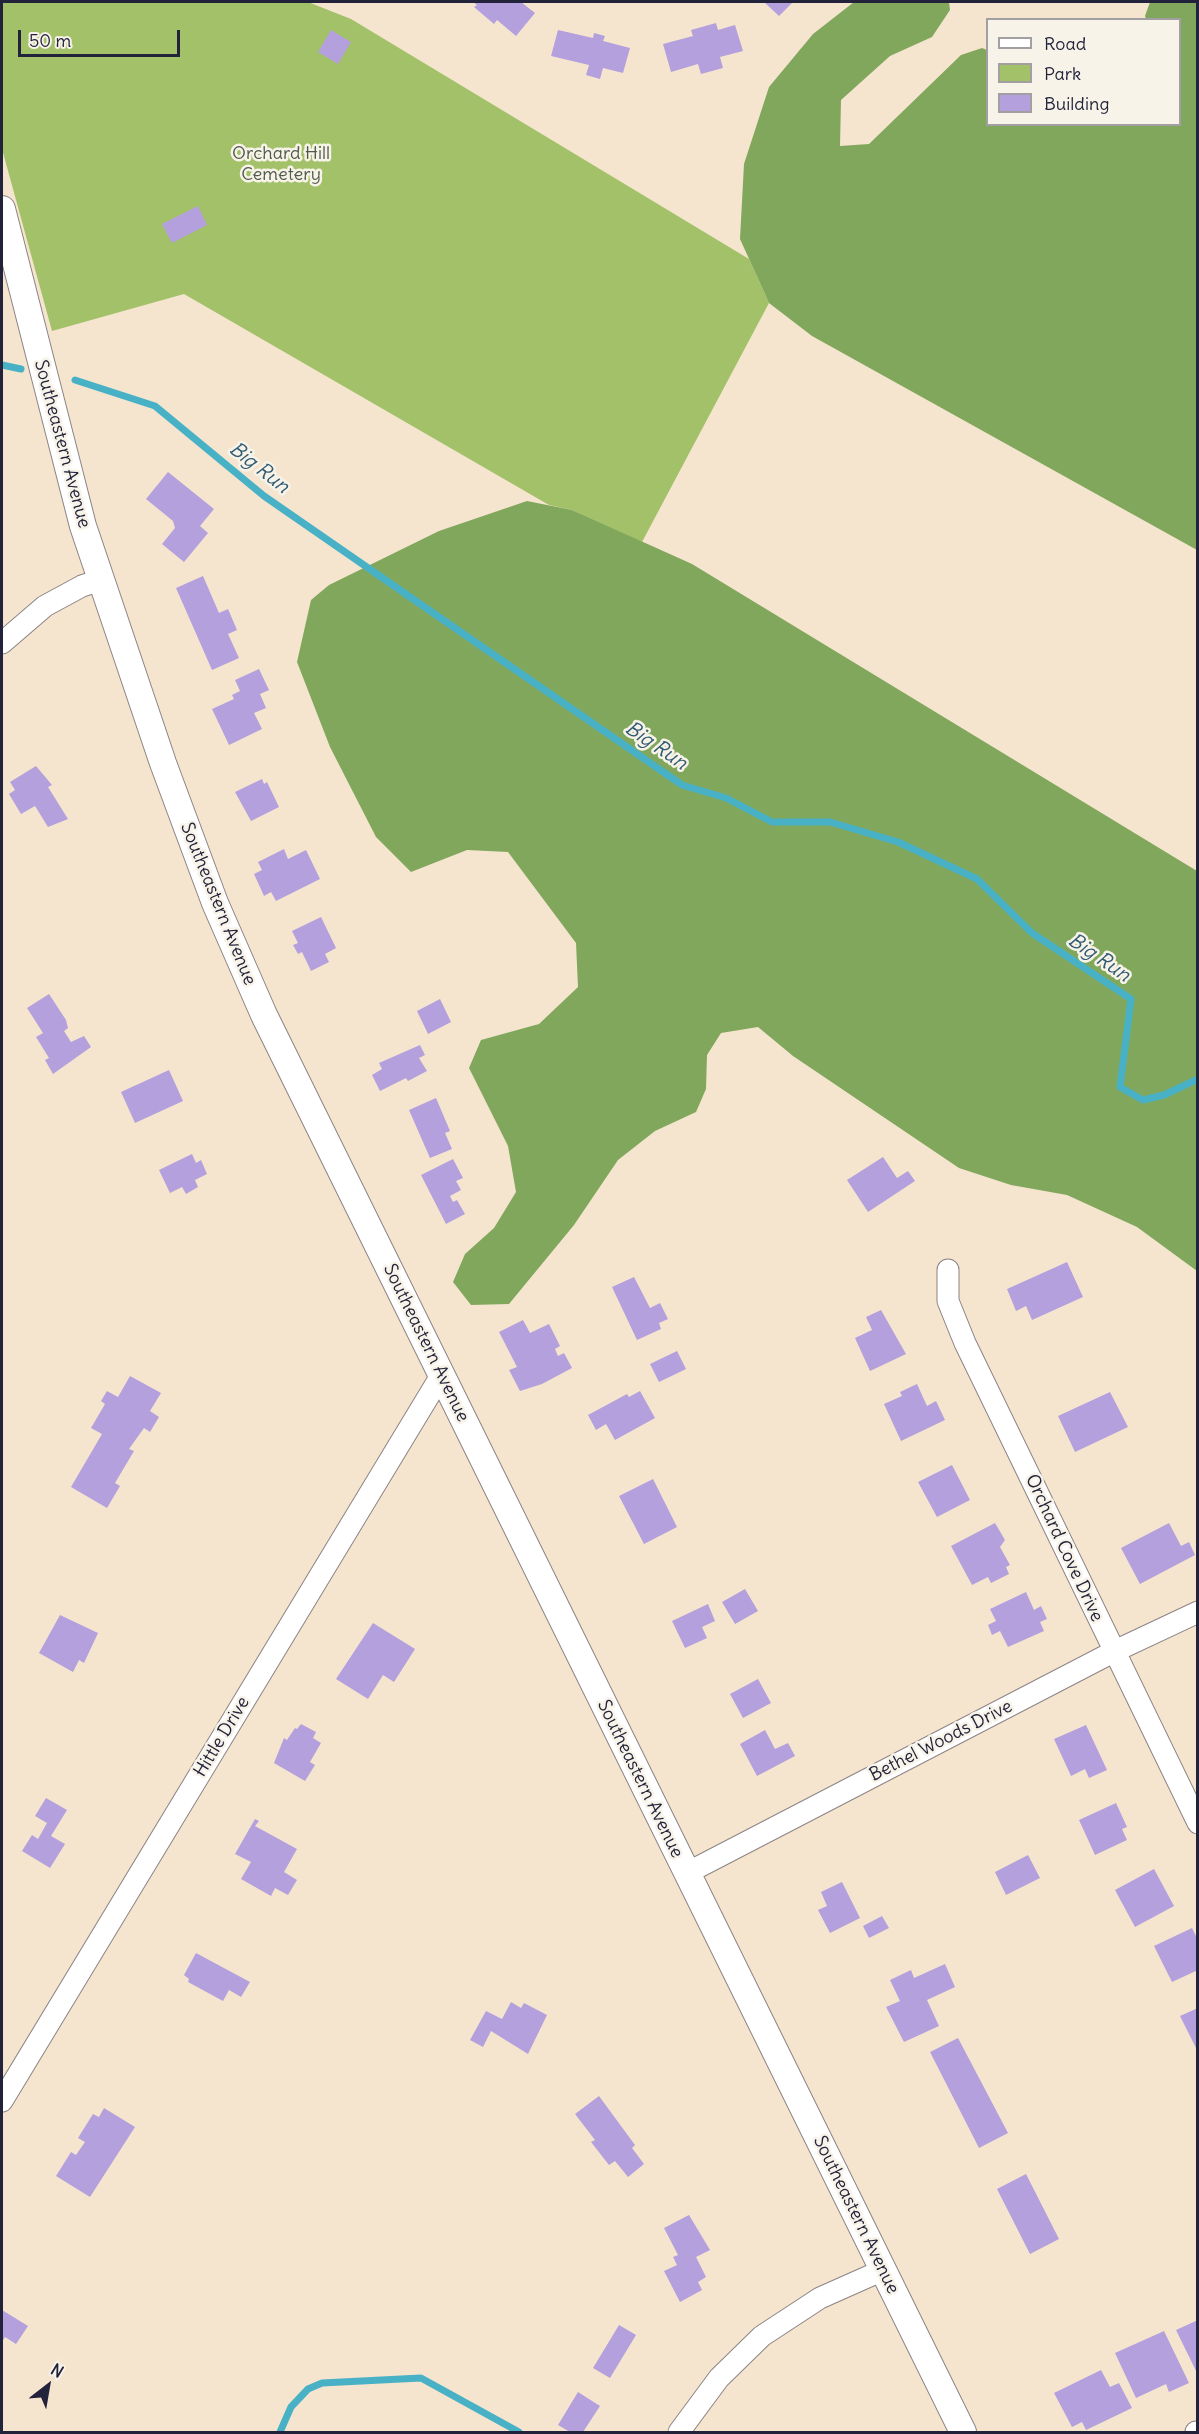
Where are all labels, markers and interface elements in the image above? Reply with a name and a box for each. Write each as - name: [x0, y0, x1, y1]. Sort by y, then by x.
- scale bar: [21, 18, 183, 56]
- legend: [986, 18, 1181, 126]
- text: 50 m: [29, 29, 71, 52]
- text: Road: [1044, 32, 1086, 55]
- text: Park: [1044, 62, 1081, 85]
- text: Building: [1044, 92, 1109, 115]
- park label: Orchard Hill Cemetery: [232, 143, 330, 186]
- street label: Southeastern Avenue: [29, 358, 95, 530]
- water label: Big Run: [224, 437, 294, 499]
- water label: Big Run: [621, 717, 691, 775]
- street label: Southeastern Avenue: [176, 820, 260, 988]
- water label: Big Run: [1064, 929, 1134, 987]
- street label: Southeastern Avenue: [378, 1260, 474, 1426]
- street label: Orchard Cove Drive: [1020, 1471, 1108, 1625]
- street label: Hittle Drive: [190, 1693, 254, 1781]
- street label: Southeastern Avenue: [592, 1696, 688, 1862]
- street label: Bethel Woods Drive: [866, 1696, 1016, 1786]
- street label: Southeastern Avenue: [808, 2132, 904, 2298]
- north arrow: [18, 2356, 78, 2416]
- text: N: [47, 2359, 67, 2382]

